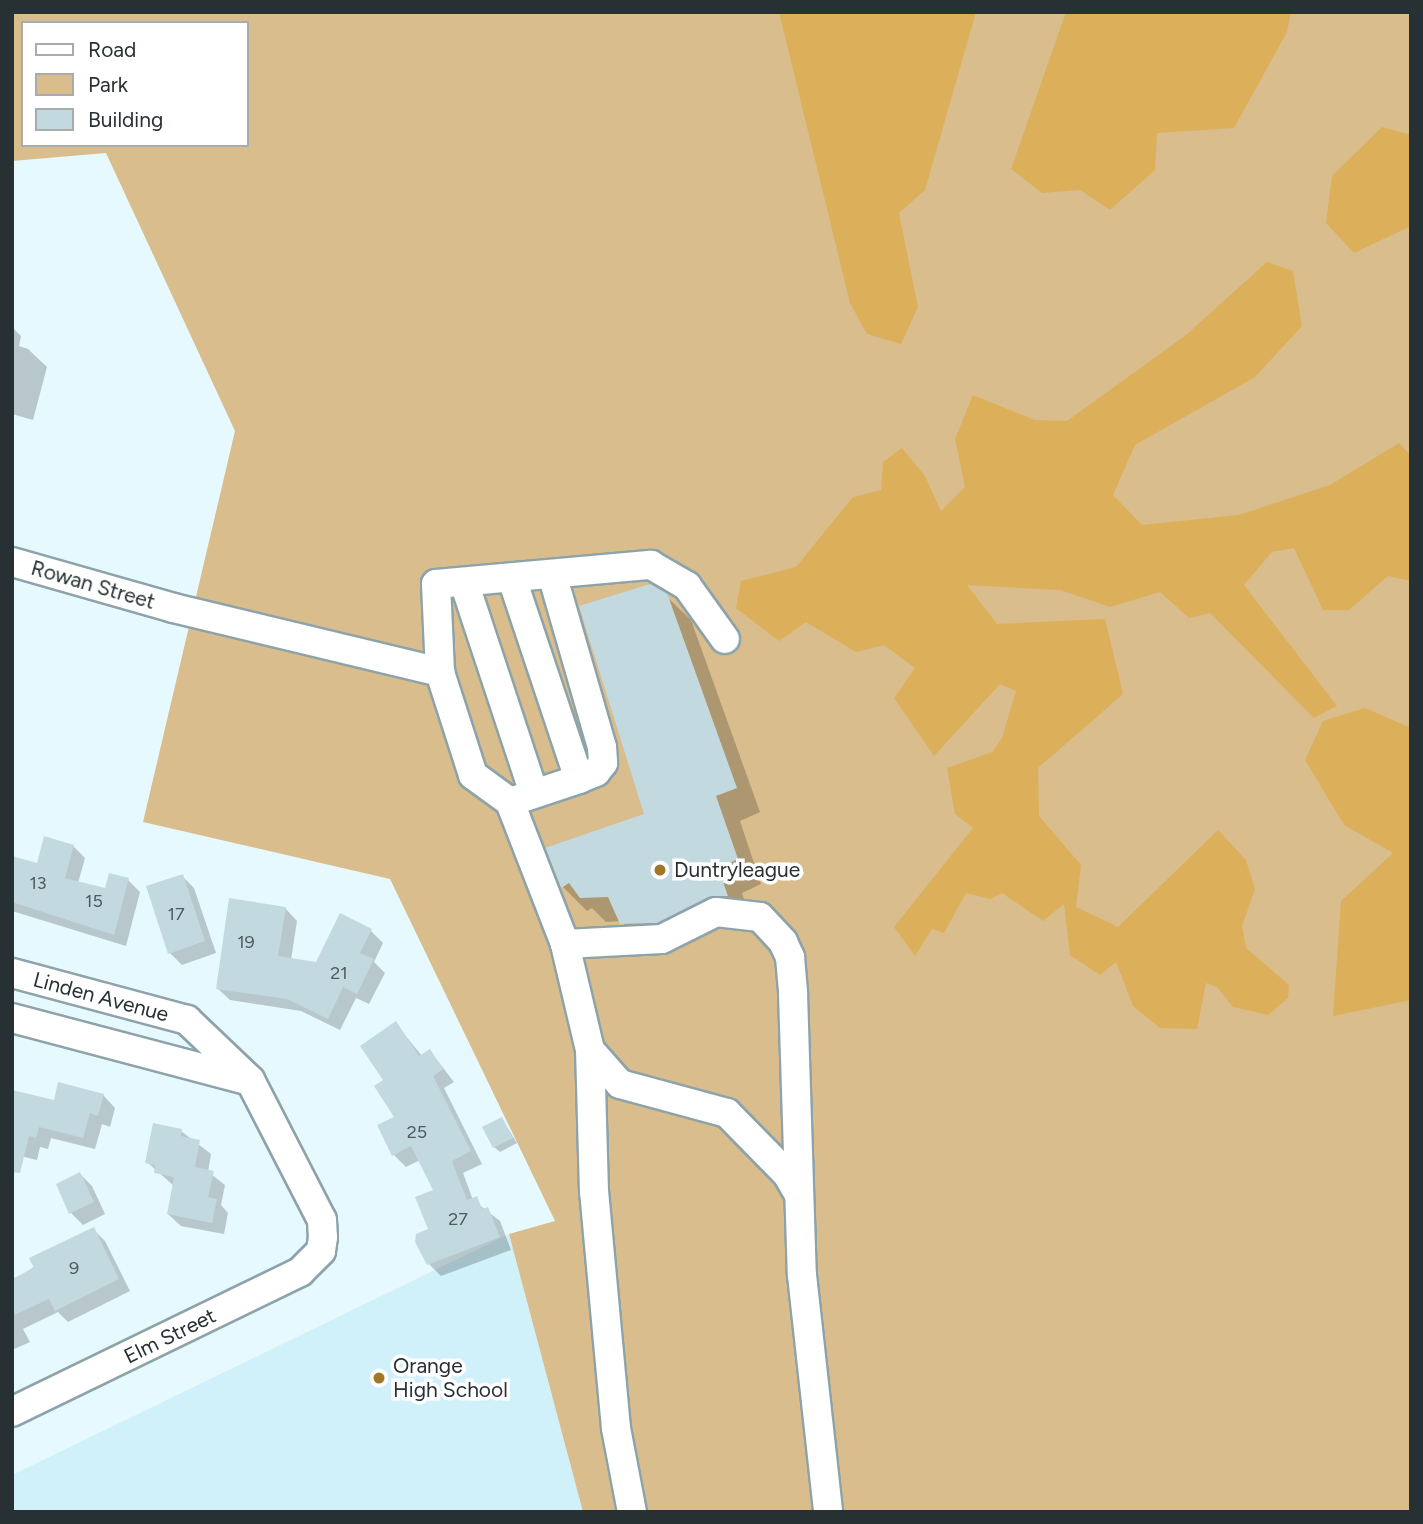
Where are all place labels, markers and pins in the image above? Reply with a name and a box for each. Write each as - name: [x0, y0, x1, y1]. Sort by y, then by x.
- place label: Duntryleague: [674, 857, 800, 883]
- marker: Duntryleague: [652, 862, 668, 878]
- place label: Orange High School: [393, 1353, 508, 1403]
- marker: Orange High School: [371, 1370, 387, 1386]

